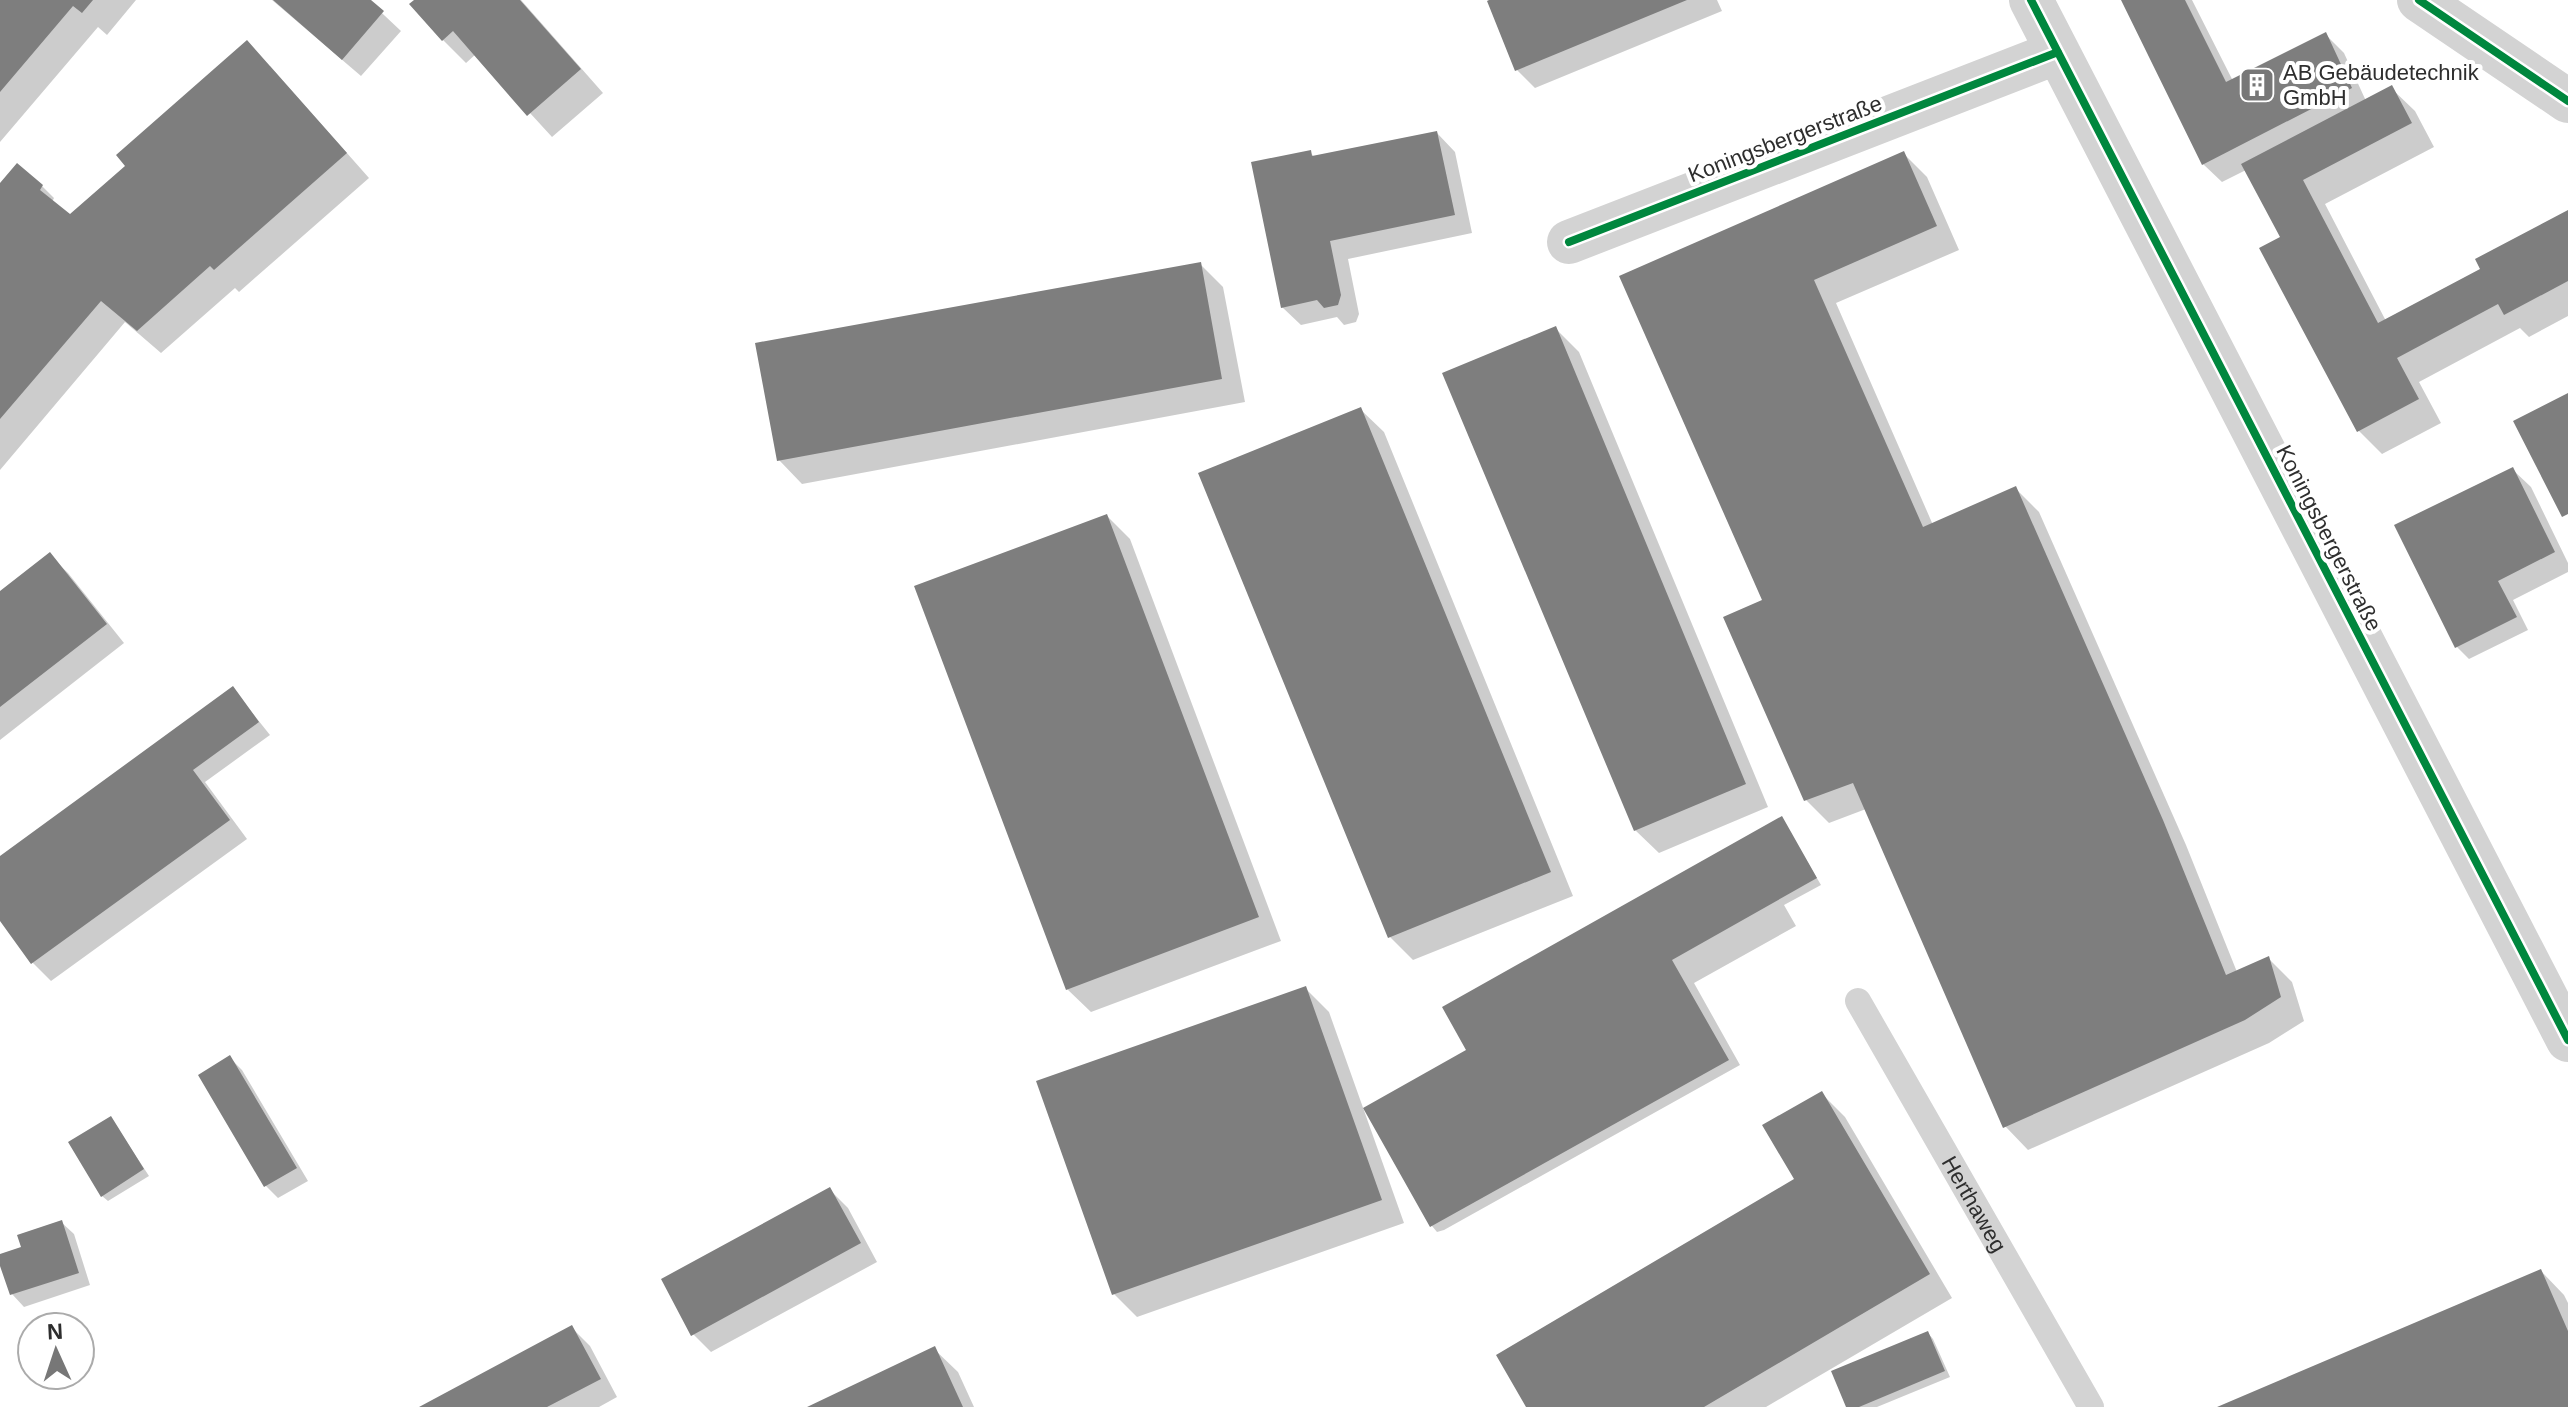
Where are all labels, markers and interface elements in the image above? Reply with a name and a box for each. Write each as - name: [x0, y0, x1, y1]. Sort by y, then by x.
- place label: AB Gebäudetechnik GmbH: [2283, 60, 2480, 110]
- building icon: AB Gebäudetechnik GmbH: [2238, 66, 2276, 104]
- street label: Koningsbergerstraße: [1685, 91, 1885, 187]
- street label: Koningsbergerstraße: [2271, 441, 2387, 635]
- street label: Herthaweg: [1937, 1152, 2012, 1256]
- north arrow: [16, 1311, 96, 1391]
- text: N: [46, 1319, 64, 1344]

